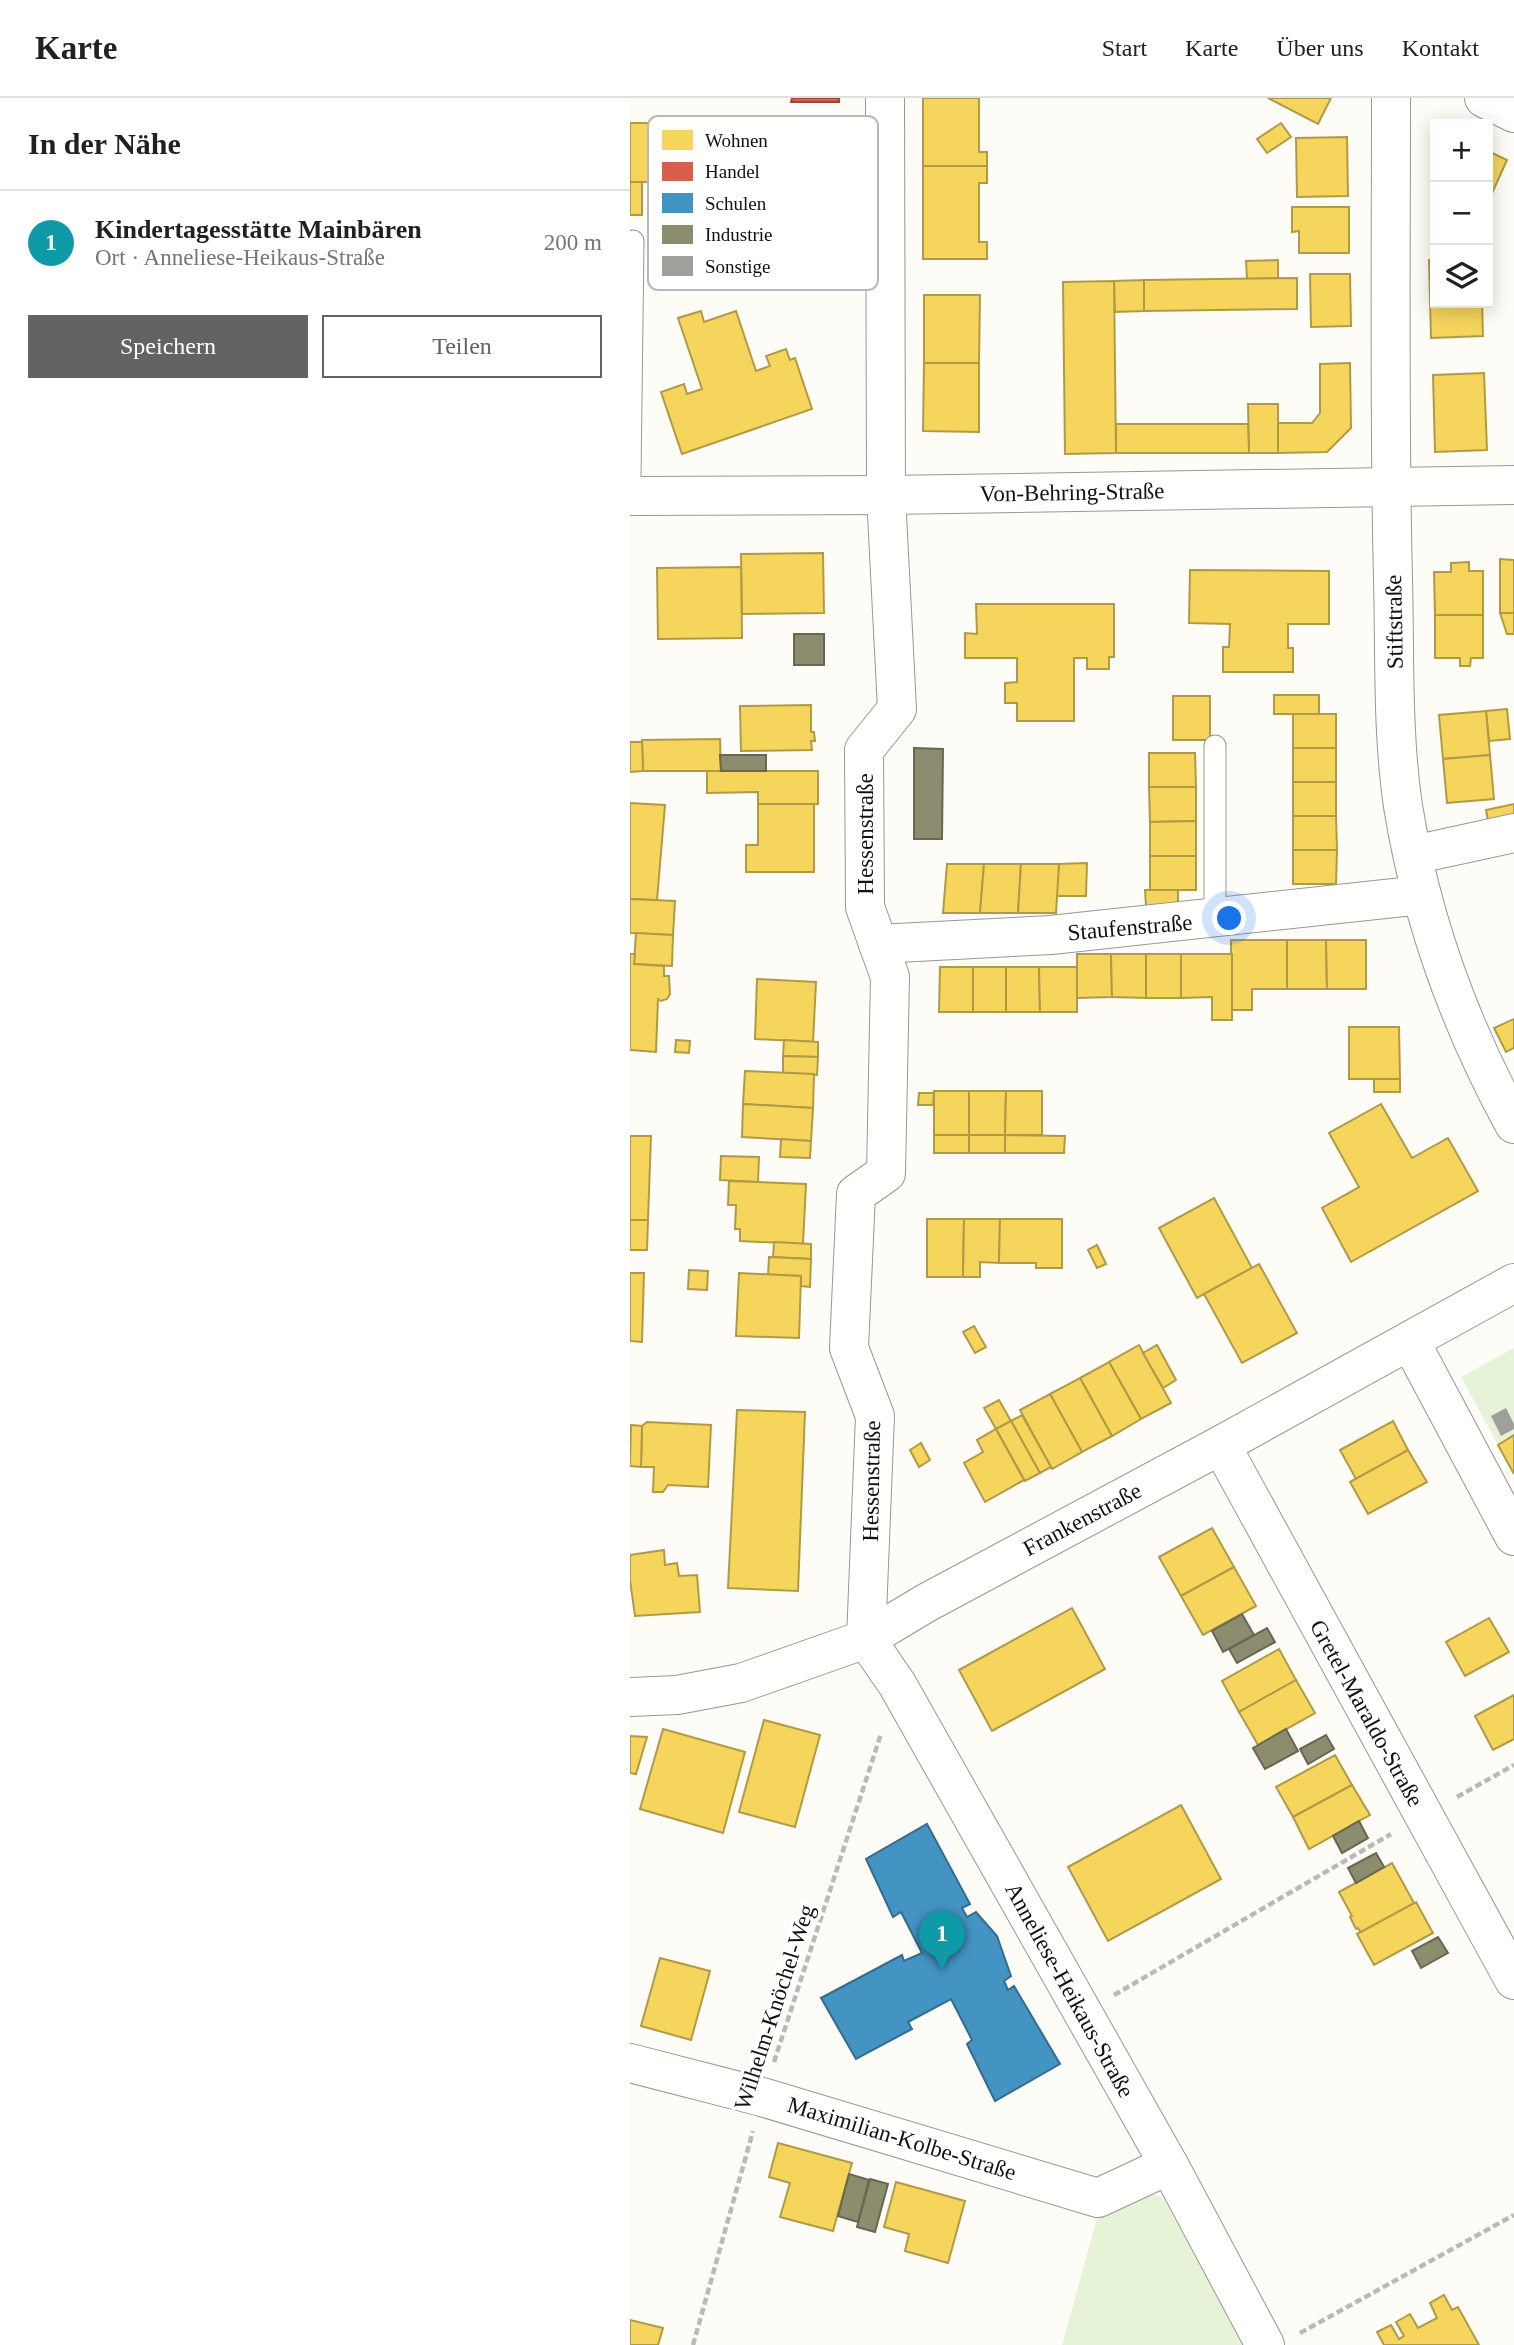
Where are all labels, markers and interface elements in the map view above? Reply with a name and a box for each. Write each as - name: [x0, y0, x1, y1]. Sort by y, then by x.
- text: Karte: [35, 30, 117, 66]
- text: Start: [1102, 35, 1147, 61]
- text: Karte: [1185, 35, 1238, 61]
- text: Über uns: [1276, 35, 1364, 61]
- text: Kontakt: [1402, 35, 1479, 61]
- legend: [648, 116, 878, 290]
- map controls: [1430, 119, 1493, 308]
- button: +: [1430, 119, 1493, 182]
- text: In der Nähe: [28, 127, 181, 160]
- text: Wohnen: [705, 130, 768, 151]
- text: Handel: [705, 161, 760, 182]
- button: −: [1430, 182, 1493, 245]
- text: Schulen: [705, 193, 767, 214]
- text: Kindertagesstätte Mainbären: [95, 215, 422, 244]
- text: Industrie: [705, 224, 773, 245]
- text: 1: [45, 230, 57, 255]
- text: 200 m: [544, 230, 602, 255]
- text: Ort · Anneliese-Heikaus-Straße: [95, 245, 385, 270]
- button: layers: [1430, 245, 1493, 308]
- text: Sonstige: [705, 256, 770, 277]
- button: Speichern: [28, 315, 308, 378]
- button: Teilen: [322, 315, 602, 378]
- street label: Von-Behring-Straße: [979, 478, 1165, 507]
- street label: Stiftstraße: [1381, 575, 1408, 669]
- street label: Hessenstraße: [853, 773, 878, 895]
- your location: [1212, 901, 1246, 935]
- street label: Staufenstraße: [1067, 910, 1193, 945]
- street label: Hessenstraße: [858, 1420, 885, 1542]
- street label: Frankenstraße: [1019, 1478, 1146, 1561]
- street label: Gretel-Maraldo-Straße: [1305, 1616, 1428, 1811]
- street label: Anneliese-Heikaus-Straße: [1000, 1879, 1139, 2102]
- street label: Wilhelm-Knöchel-Weg: [729, 1901, 820, 2113]
- pin: 1: [919, 1911, 965, 1969]
- street label: Maximilian-Kolbe-Straße: [785, 2092, 1019, 2185]

